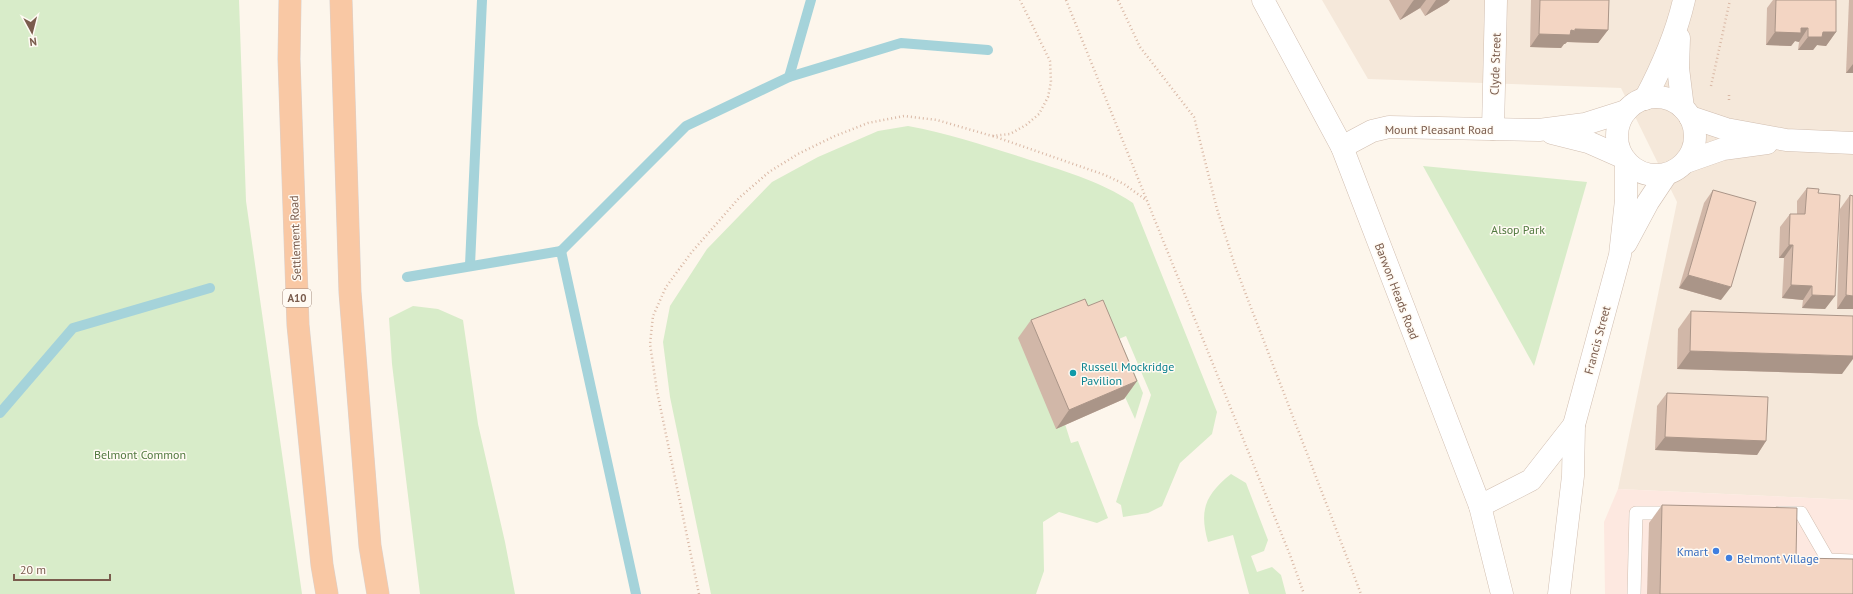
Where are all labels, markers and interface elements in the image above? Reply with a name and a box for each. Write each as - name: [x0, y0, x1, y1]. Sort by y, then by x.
- north arrow: [12, 12, 52, 52]
- street label: Clyde Street: [1486, 33, 1504, 95]
- text: N: [29, 35, 38, 49]
- street label: Mount Pleasant Road: [1385, 122, 1493, 137]
- street label: Settlement Road: [286, 195, 304, 281]
- park label: Alsop Park: [1491, 222, 1545, 237]
- street label: Barwon Heads Road: [1372, 241, 1422, 341]
- road number: A10: [283, 289, 311, 307]
- street label: Francis Street: [1581, 304, 1613, 376]
- place label: Russell Mockridge Pavilion: [1081, 359, 1174, 388]
- marker: Russell Mockridge Pavilion: [1068, 368, 1078, 378]
- park label: Belmont Common: [94, 447, 186, 462]
- place label: Kmart: [1677, 544, 1708, 559]
- marker: Kmart: [1711, 546, 1721, 556]
- place label: Belmont Village: [1737, 551, 1819, 566]
- marker: Belmont Village: [1724, 553, 1734, 563]
- scale bar: [14, 556, 110, 582]
- text: 20 m: [20, 562, 46, 577]

